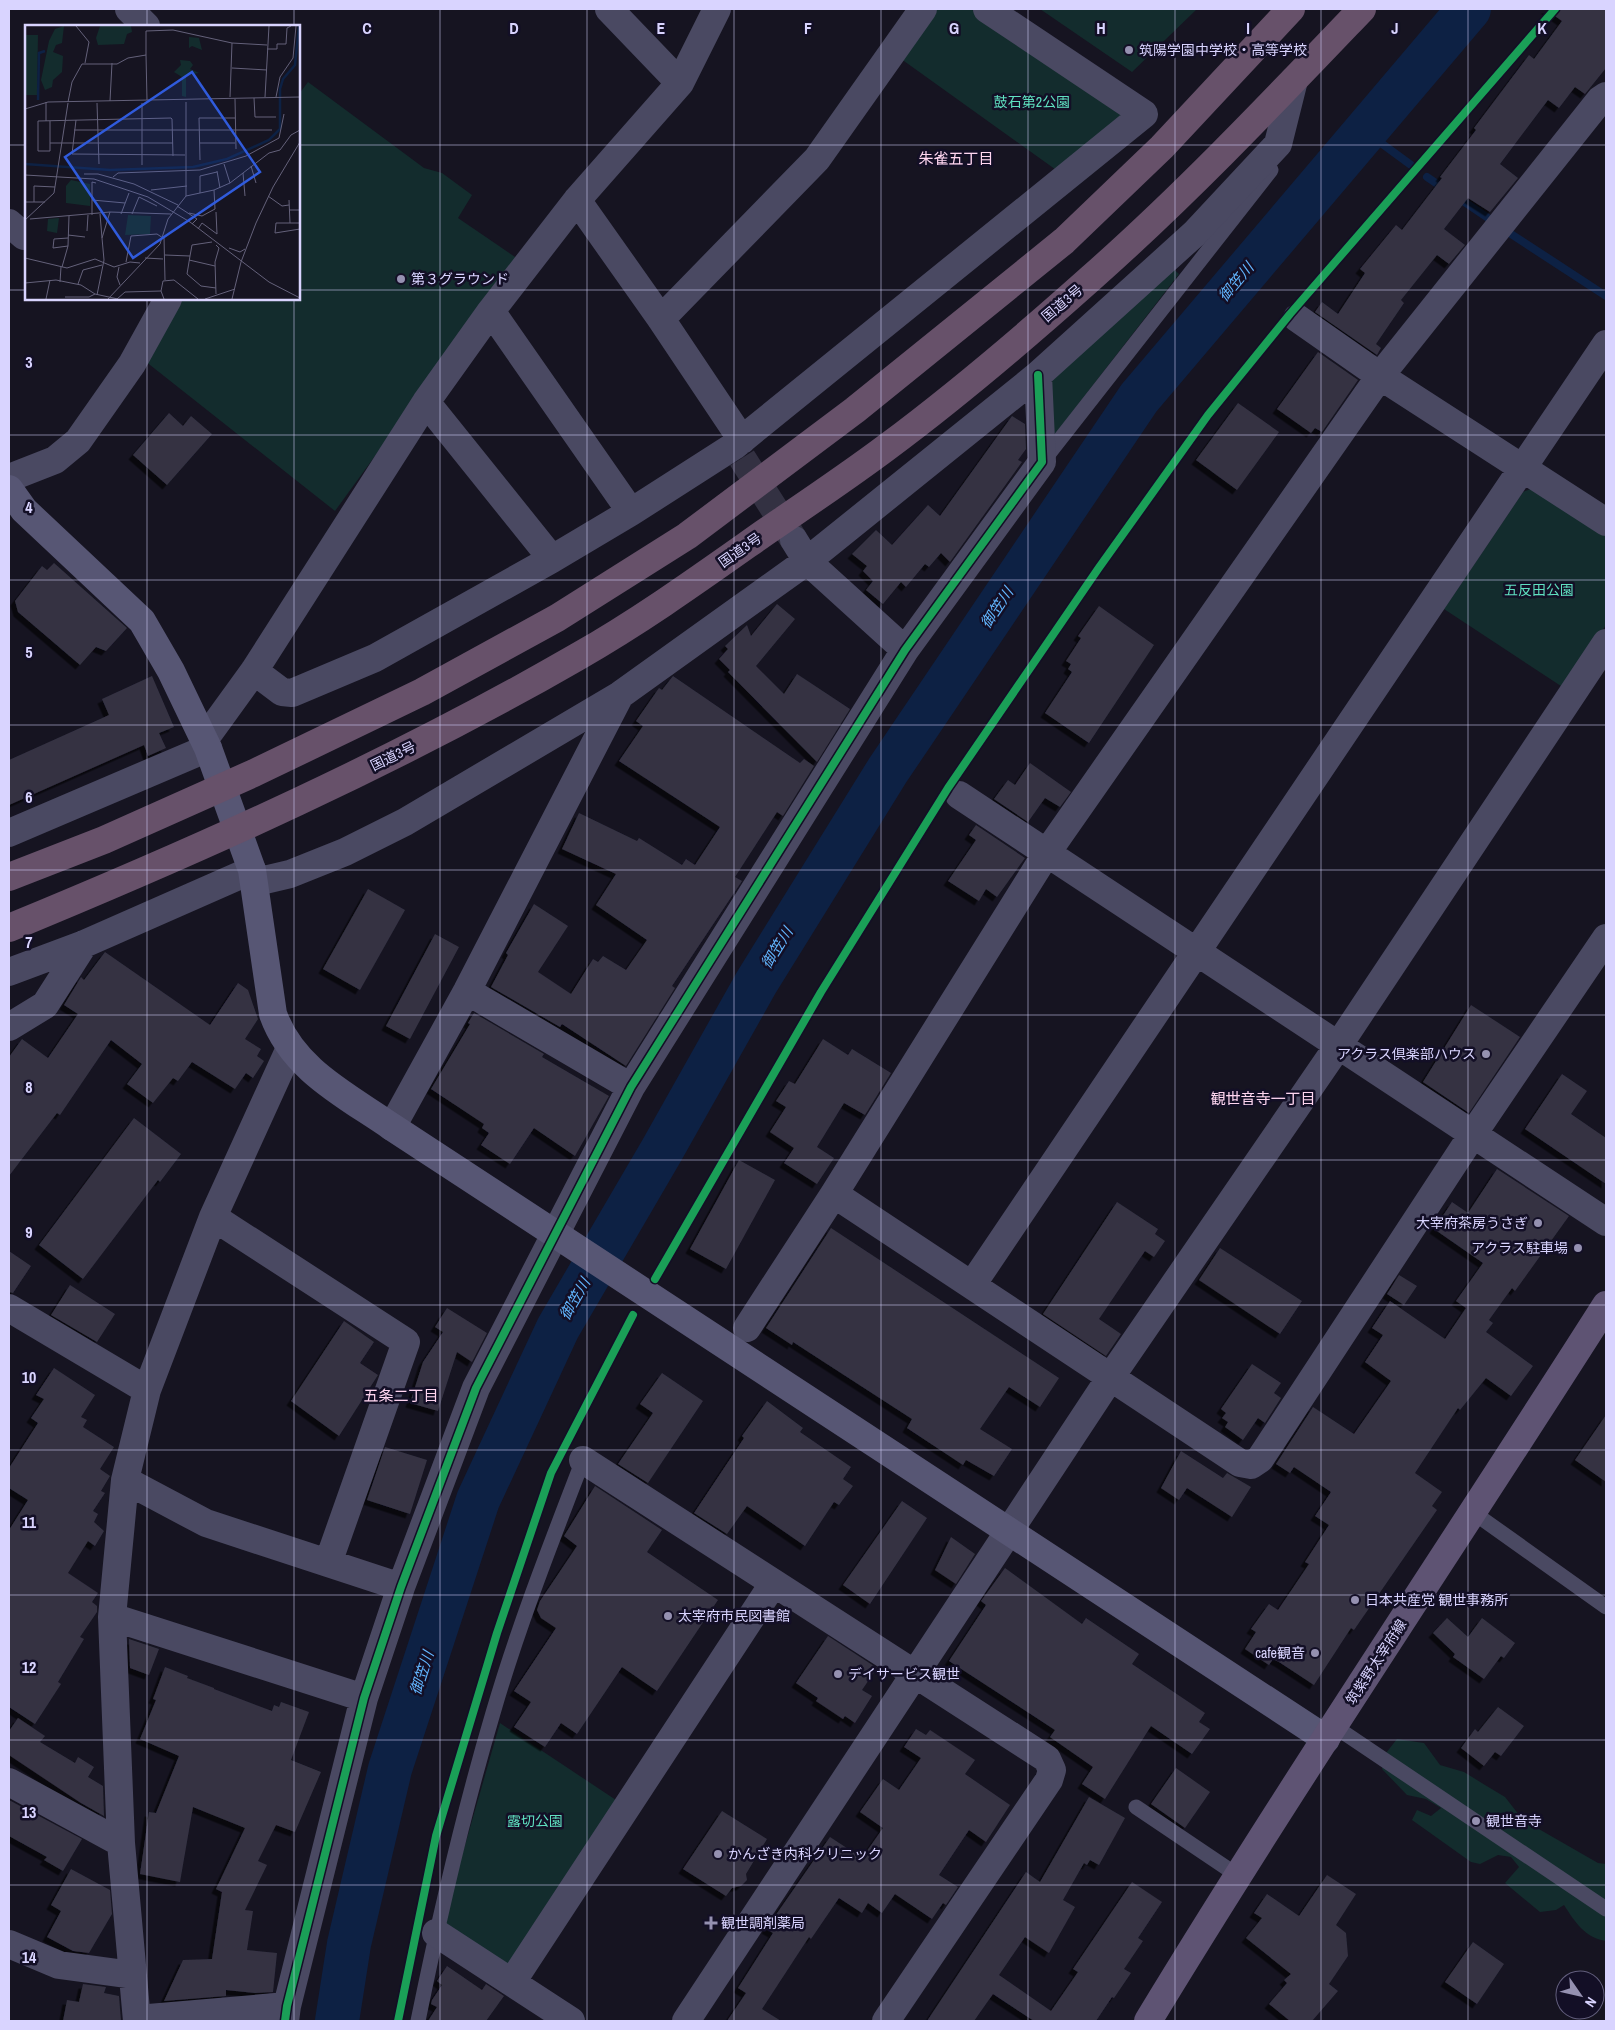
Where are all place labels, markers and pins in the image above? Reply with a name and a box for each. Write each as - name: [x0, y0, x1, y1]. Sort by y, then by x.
- place label: 筑陽学園中学校・高等学校: [1139, 41, 1307, 59]
- marker: 筑陽学園中学校・高等学校: [1123, 44, 1135, 56]
- place label: 第３グラウンド: [411, 270, 509, 288]
- marker: 第３グラウンド: [395, 273, 407, 285]
- place label: アクラス倶楽部ハウス: [1337, 1045, 1476, 1063]
- marker: アクラス倶楽部ハウス: [1480, 1048, 1492, 1060]
- place label: 大宰府茶房うさぎ: [1416, 1214, 1528, 1232]
- marker: 大宰府茶房うさぎ: [1532, 1217, 1544, 1229]
- place label: アクラス駐車場: [1471, 1239, 1568, 1257]
- marker: アクラス駐車場: [1572, 1242, 1584, 1254]
- place label: 日本共産党 観世事務所: [1365, 1591, 1508, 1609]
- marker: 日本共産党 観世事務所: [1349, 1594, 1361, 1606]
- place label: 太宰府市民図書館: [678, 1607, 790, 1625]
- marker: 太宰府市民図書館: [662, 1610, 674, 1622]
- place label: cafe観音: [1255, 1644, 1305, 1662]
- marker: cafe観音: [1309, 1647, 1321, 1659]
- place label: デイサービス観世: [848, 1665, 960, 1683]
- marker: デイサービス観世: [832, 1668, 844, 1680]
- place label: 観世音寺: [1486, 1812, 1542, 1830]
- marker: 観世音寺: [1470, 1815, 1482, 1827]
- place label: かんざき内科クリニック: [728, 1845, 882, 1863]
- marker: かんざき内科クリニック: [712, 1848, 724, 1860]
- place label: 観世調剤薬局: [721, 1914, 805, 1932]
- marker: 観世調剤薬局: [705, 1917, 717, 1929]

